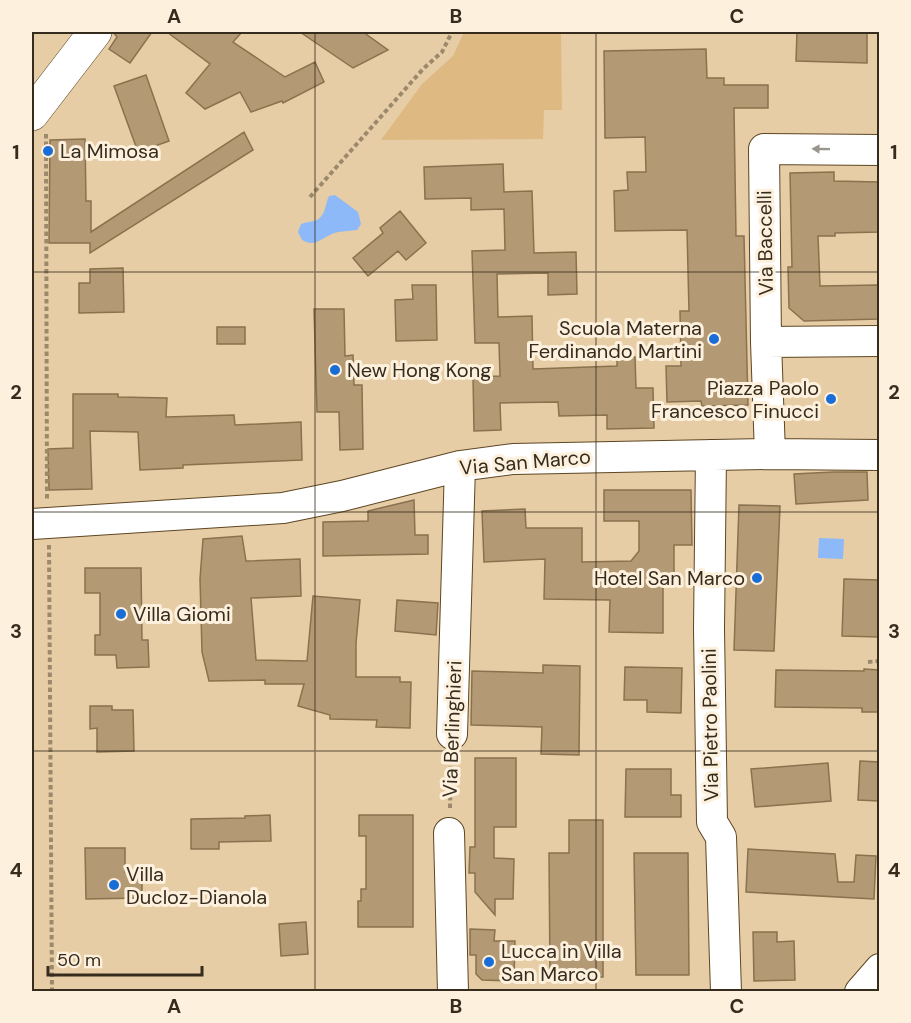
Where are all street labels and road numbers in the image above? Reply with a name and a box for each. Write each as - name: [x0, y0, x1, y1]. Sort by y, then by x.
- street label: Via Baccelli: [751, 190, 779, 296]
- street label: Via San Marco: [458, 443, 592, 481]
- street label: Via Pietro Paolini: [696, 648, 724, 802]
- street label: Via Berlinghieri: [437, 660, 467, 798]

